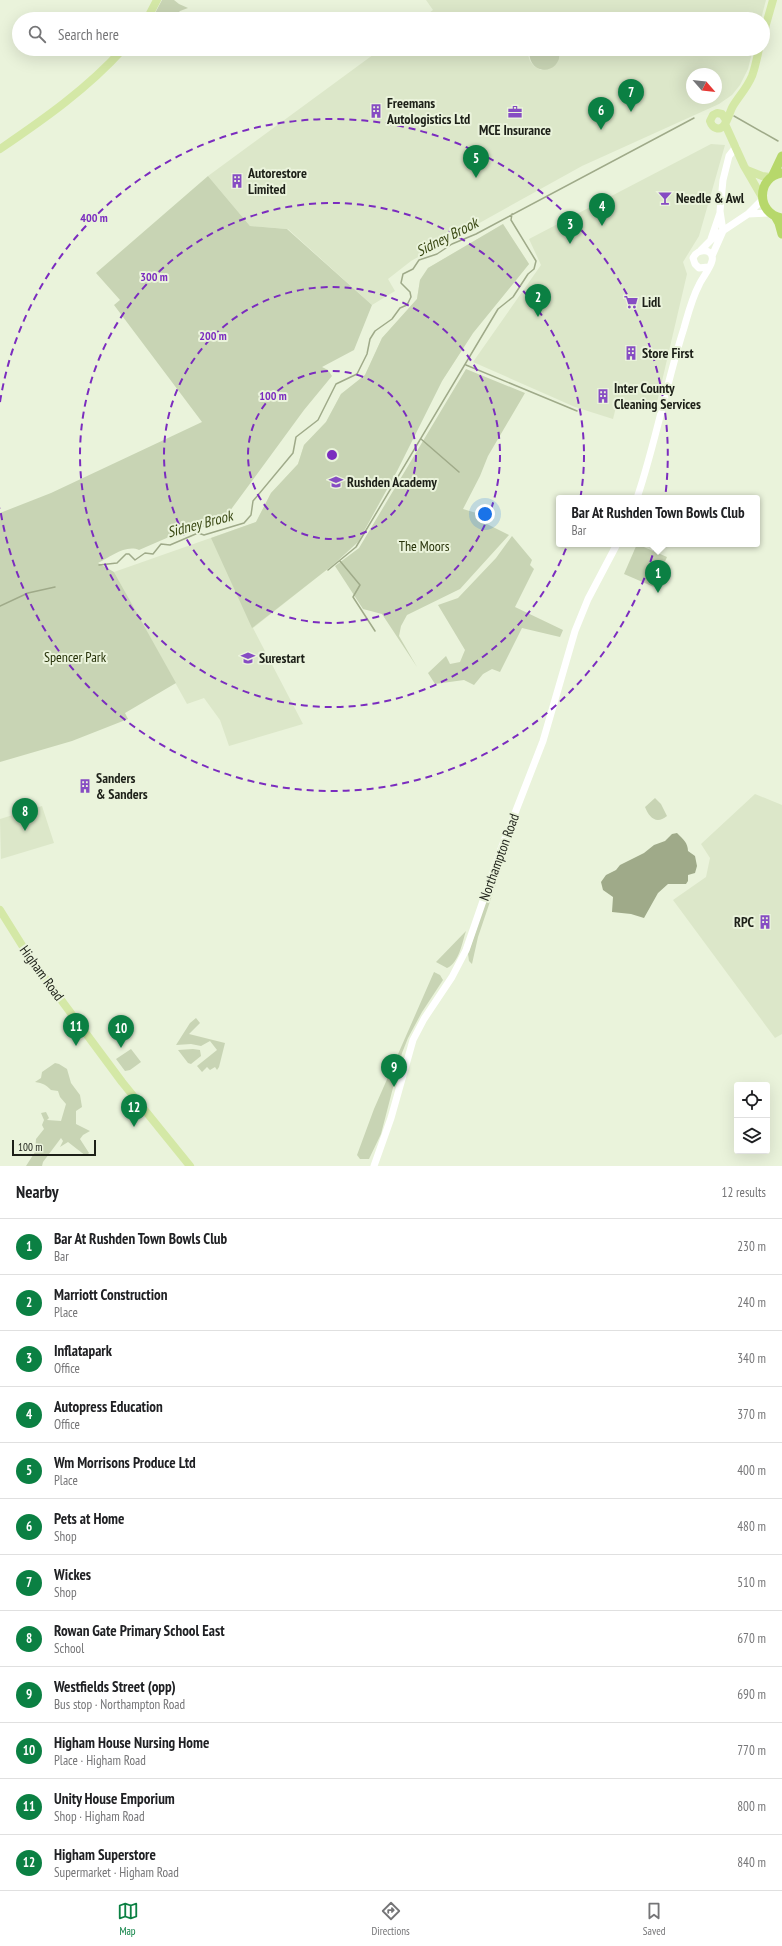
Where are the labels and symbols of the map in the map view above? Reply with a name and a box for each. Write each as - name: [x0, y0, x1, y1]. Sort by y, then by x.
- north arrow: [686, 68, 722, 104]
- pin: 7: [618, 79, 644, 112]
- place label: Freemans Autologistics Ltd: [386, 94, 470, 128]
- pin: 6: [588, 97, 614, 130]
- building icon: Freemans Autologistics Ltd: [368, 103, 384, 119]
- office icon: MCE Insurance: [507, 104, 523, 120]
- place label: MCE Insurance: [479, 121, 551, 139]
- pin: 5: [463, 145, 489, 178]
- place label: Autorestore Limited: [247, 164, 307, 198]
- building icon: Autorestore Limited: [229, 173, 245, 189]
- place label: Needle & Awl: [676, 189, 745, 207]
- bar icon: Needle & Awl: [657, 190, 673, 206]
- pin: 4: [589, 193, 615, 226]
- text: 400 m: [80, 210, 108, 225]
- pin: 3: [557, 211, 583, 244]
- water label: Sidney Brook: [413, 212, 483, 260]
- text: 300 m: [140, 269, 168, 284]
- pin: 2: [525, 284, 551, 317]
- place label: Lidl: [642, 293, 661, 311]
- supermarket icon: Lidl: [623, 294, 639, 310]
- text: 200 m: [199, 328, 227, 343]
- place label: Store First: [642, 344, 694, 362]
- building icon: Store First: [623, 345, 639, 361]
- place label: Inter County Cleaning Services: [614, 379, 701, 413]
- text: 100 m: [259, 388, 287, 403]
- building icon: Inter County Cleaning Services: [595, 388, 611, 404]
- centre of rings: [325, 448, 339, 462]
- place label: Rushden Academy: [347, 473, 437, 491]
- school or university icon: Rushden Academy: [328, 474, 344, 490]
- your location: [475, 504, 495, 524]
- water label: Sidney Brook: [165, 505, 237, 541]
- park label: The Moors: [399, 537, 450, 555]
- pin: 1: [645, 560, 671, 593]
- park label: Spencer Park: [44, 648, 107, 666]
- place label: Surestart: [259, 649, 305, 667]
- school or university icon: Surestart: [240, 650, 256, 666]
- place label: Sanders & Sanders: [96, 769, 148, 803]
- building icon: Sanders & Sanders: [77, 778, 93, 794]
- pin: 8: [12, 798, 38, 831]
- street label: Northampton Road: [475, 811, 523, 903]
- place label: RPC: [734, 913, 755, 931]
- building icon: RPC: [757, 914, 773, 930]
- street label: Higham Road: [16, 942, 68, 1004]
- pin: 11: [63, 1013, 89, 1046]
- pin: 10: [108, 1015, 134, 1048]
- pin: 9: [381, 1054, 407, 1087]
- pin: 12: [121, 1094, 147, 1127]
- scale bar: [12, 1138, 96, 1157]

